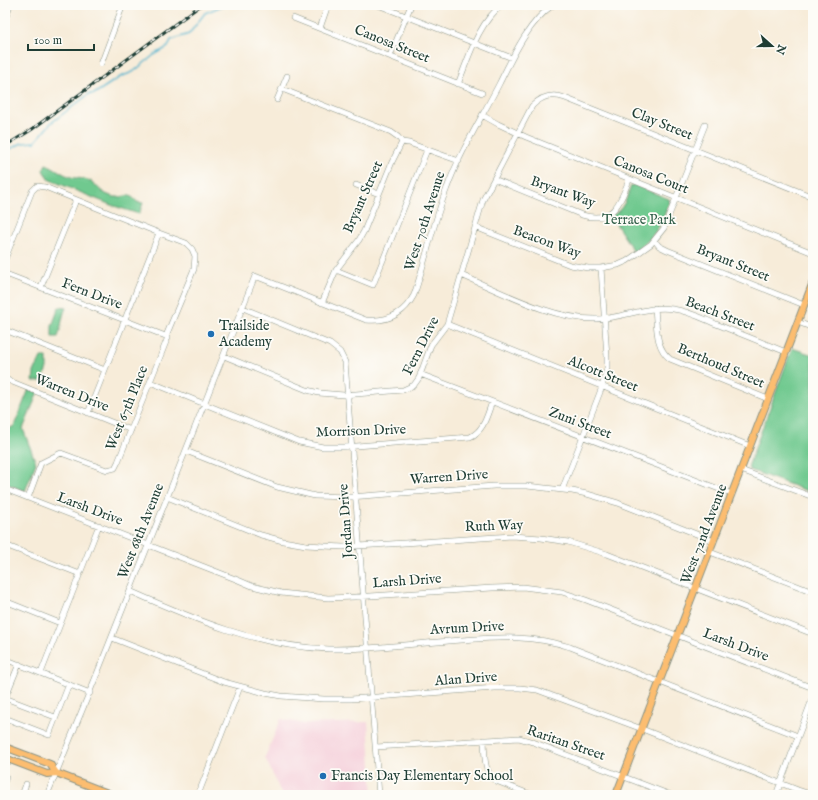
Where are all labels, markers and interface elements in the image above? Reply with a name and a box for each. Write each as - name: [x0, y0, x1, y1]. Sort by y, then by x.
- street label: Canosa Street: [352, 21, 433, 67]
- scale bar: [28, 26, 94, 52]
- north arrow: [752, 26, 792, 66]
- text: 100 m: [34, 33, 62, 48]
- text: N: [772, 41, 789, 57]
- street label: Clay Street: [629, 104, 695, 144]
- street label: Canosa Court: [611, 152, 692, 198]
- street label: Bryant Street: [339, 158, 387, 236]
- street label: West 70th Avenue: [400, 169, 450, 273]
- street label: Bryant Way: [528, 172, 598, 212]
- park label: Terrace Park: [602, 211, 676, 229]
- street label: Beacon Way: [511, 221, 584, 263]
- street label: Bryant Street: [694, 240, 772, 286]
- street label: Fern Drive: [59, 274, 125, 314]
- street label: Beach Street: [683, 293, 757, 336]
- street label: Fern Drive: [399, 313, 444, 378]
- place label: Trailside Academy: [218, 317, 272, 351]
- marker: Trailside Academy: [206, 329, 216, 339]
- street label: Berthoud Street: [675, 340, 768, 393]
- street label: Alcott Street: [564, 351, 641, 396]
- street label: West 67th Place: [102, 362, 152, 453]
- street label: Warren Drive: [32, 370, 112, 416]
- street label: Zuni Street: [546, 403, 614, 443]
- street label: Morrison Drive: [316, 420, 407, 442]
- street label: Warren Drive: [409, 465, 489, 489]
- street label: West 68th Avenue: [114, 480, 169, 581]
- street label: West 72nd Avenue: [677, 481, 732, 587]
- street label: Jordan Drive: [334, 483, 358, 561]
- street label: Larsh Drive: [54, 488, 126, 530]
- street label: Ruth Way: [464, 516, 524, 536]
- street label: Larsh Drive: [372, 570, 443, 592]
- street label: Avrum Drive: [428, 617, 505, 639]
- street label: Larsh Drive: [700, 624, 772, 666]
- street label: Alan Drive: [433, 668, 498, 690]
- street label: Raritan Street: [524, 721, 608, 765]
- place label: Francis Day Elementary School: [331, 767, 513, 785]
- marker: Francis Day Elementary School: [318, 771, 328, 781]

